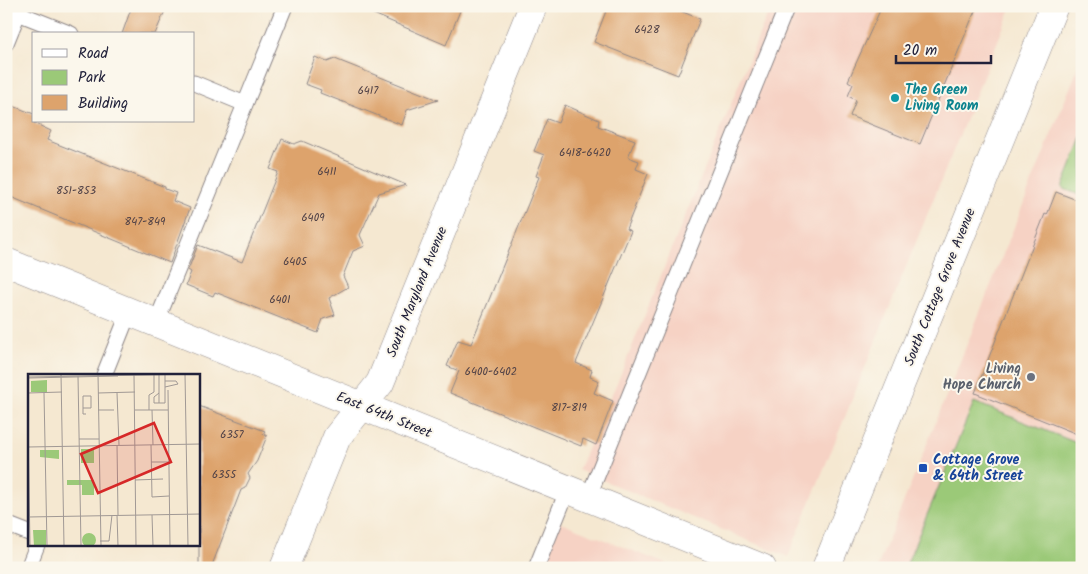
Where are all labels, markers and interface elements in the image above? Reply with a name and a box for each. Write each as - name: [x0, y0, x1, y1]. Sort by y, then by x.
- house number: 6428: [634, 21, 660, 39]
- legend: [32, 32, 195, 122]
- scale bar: [896, 32, 990, 64]
- text: 20 m: [903, 39, 937, 63]
- text: Road: [78, 42, 109, 66]
- text: Park: [78, 66, 106, 90]
- place label: The Green Living Room: [905, 79, 979, 117]
- house number: 6417: [358, 82, 379, 100]
- text: Building: [78, 92, 128, 116]
- marker: The Green Living Room: [889, 92, 901, 104]
- house number: 6418-6420: [559, 144, 611, 162]
- house number: 6411: [317, 163, 337, 181]
- house number: 851-853: [56, 182, 96, 200]
- street label: South Cottage Grove Avenue: [898, 204, 982, 369]
- house number: 6409: [301, 209, 325, 227]
- house number: 847-849: [125, 213, 166, 231]
- street label: South Maryland Avenue: [381, 223, 454, 361]
- house number: 6405: [283, 253, 308, 271]
- house number: 6401: [269, 291, 291, 309]
- place label: Living Hope Church: [943, 358, 1021, 396]
- house number: 6400-6402: [465, 363, 517, 381]
- marker: Living Hope Church: [1025, 371, 1037, 383]
- inset map: [28, 374, 200, 546]
- street label: East 64th Street: [333, 386, 436, 444]
- house number: 817-819: [551, 399, 587, 417]
- house number: 6357: [220, 426, 245, 444]
- place label: Cottage Grove & 64th Street: [933, 449, 1024, 487]
- marker: Cottage Grove & 64th Street: [917, 462, 929, 474]
- house number: 6355: [212, 466, 237, 484]

